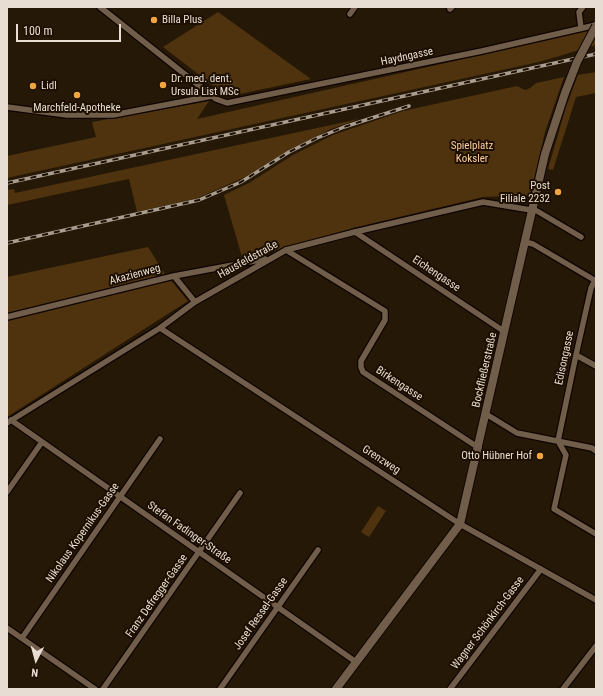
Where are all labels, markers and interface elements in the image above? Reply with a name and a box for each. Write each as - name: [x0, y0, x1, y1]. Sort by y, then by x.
- place label: Billa Plus: [162, 13, 202, 27]
- marker: Billa Plus: [149, 15, 159, 25]
- scale bar: [18, 16, 123, 42]
- text: 100 m: [23, 24, 53, 38]
- street label: Haydngasse: [380, 45, 434, 69]
- place label: Dr. med. dent. Ursula List MSc: [171, 72, 239, 98]
- place label: Lidl: [41, 79, 57, 93]
- marker: Dr. med. dent. Ursula List MSc: [158, 80, 168, 90]
- marker: Lidl: [28, 81, 38, 91]
- marker: Marchfeld-Apotheke: [72, 90, 82, 100]
- place label: Marchfeld-Apotheke: [33, 101, 121, 115]
- park label: Spielplatz Koksler: [451, 139, 493, 165]
- place label: Post Filiale 2232: [500, 179, 550, 205]
- marker: Post Filiale 2232: [553, 187, 563, 197]
- street label: Hausfeldstraße: [216, 238, 280, 282]
- street label: Eichengasse: [410, 253, 462, 295]
- street label: Akazienweg: [108, 262, 162, 288]
- street label: Edisongasse: [553, 330, 577, 386]
- street label: Bockfließerstraße: [470, 331, 500, 409]
- street label: Birkengasse: [373, 364, 425, 404]
- street label: Grenzweg: [359, 443, 403, 477]
- place label: Otto Hübner Hof: [461, 449, 532, 463]
- marker: Otto Hübner Hof: [535, 451, 545, 461]
- street label: Nikolaus Kopernikus-Gasse: [44, 481, 122, 585]
- street label: Stefan Fadinger-Straße: [145, 499, 233, 567]
- street label: Franz Defregger-Gasse: [123, 552, 191, 640]
- street label: Wagner Schönkirch-Gasse: [449, 574, 527, 672]
- street label: Josef Ressel-Gasse: [231, 575, 291, 653]
- north arrow: [16, 640, 56, 680]
- text: N: [31, 666, 39, 679]

